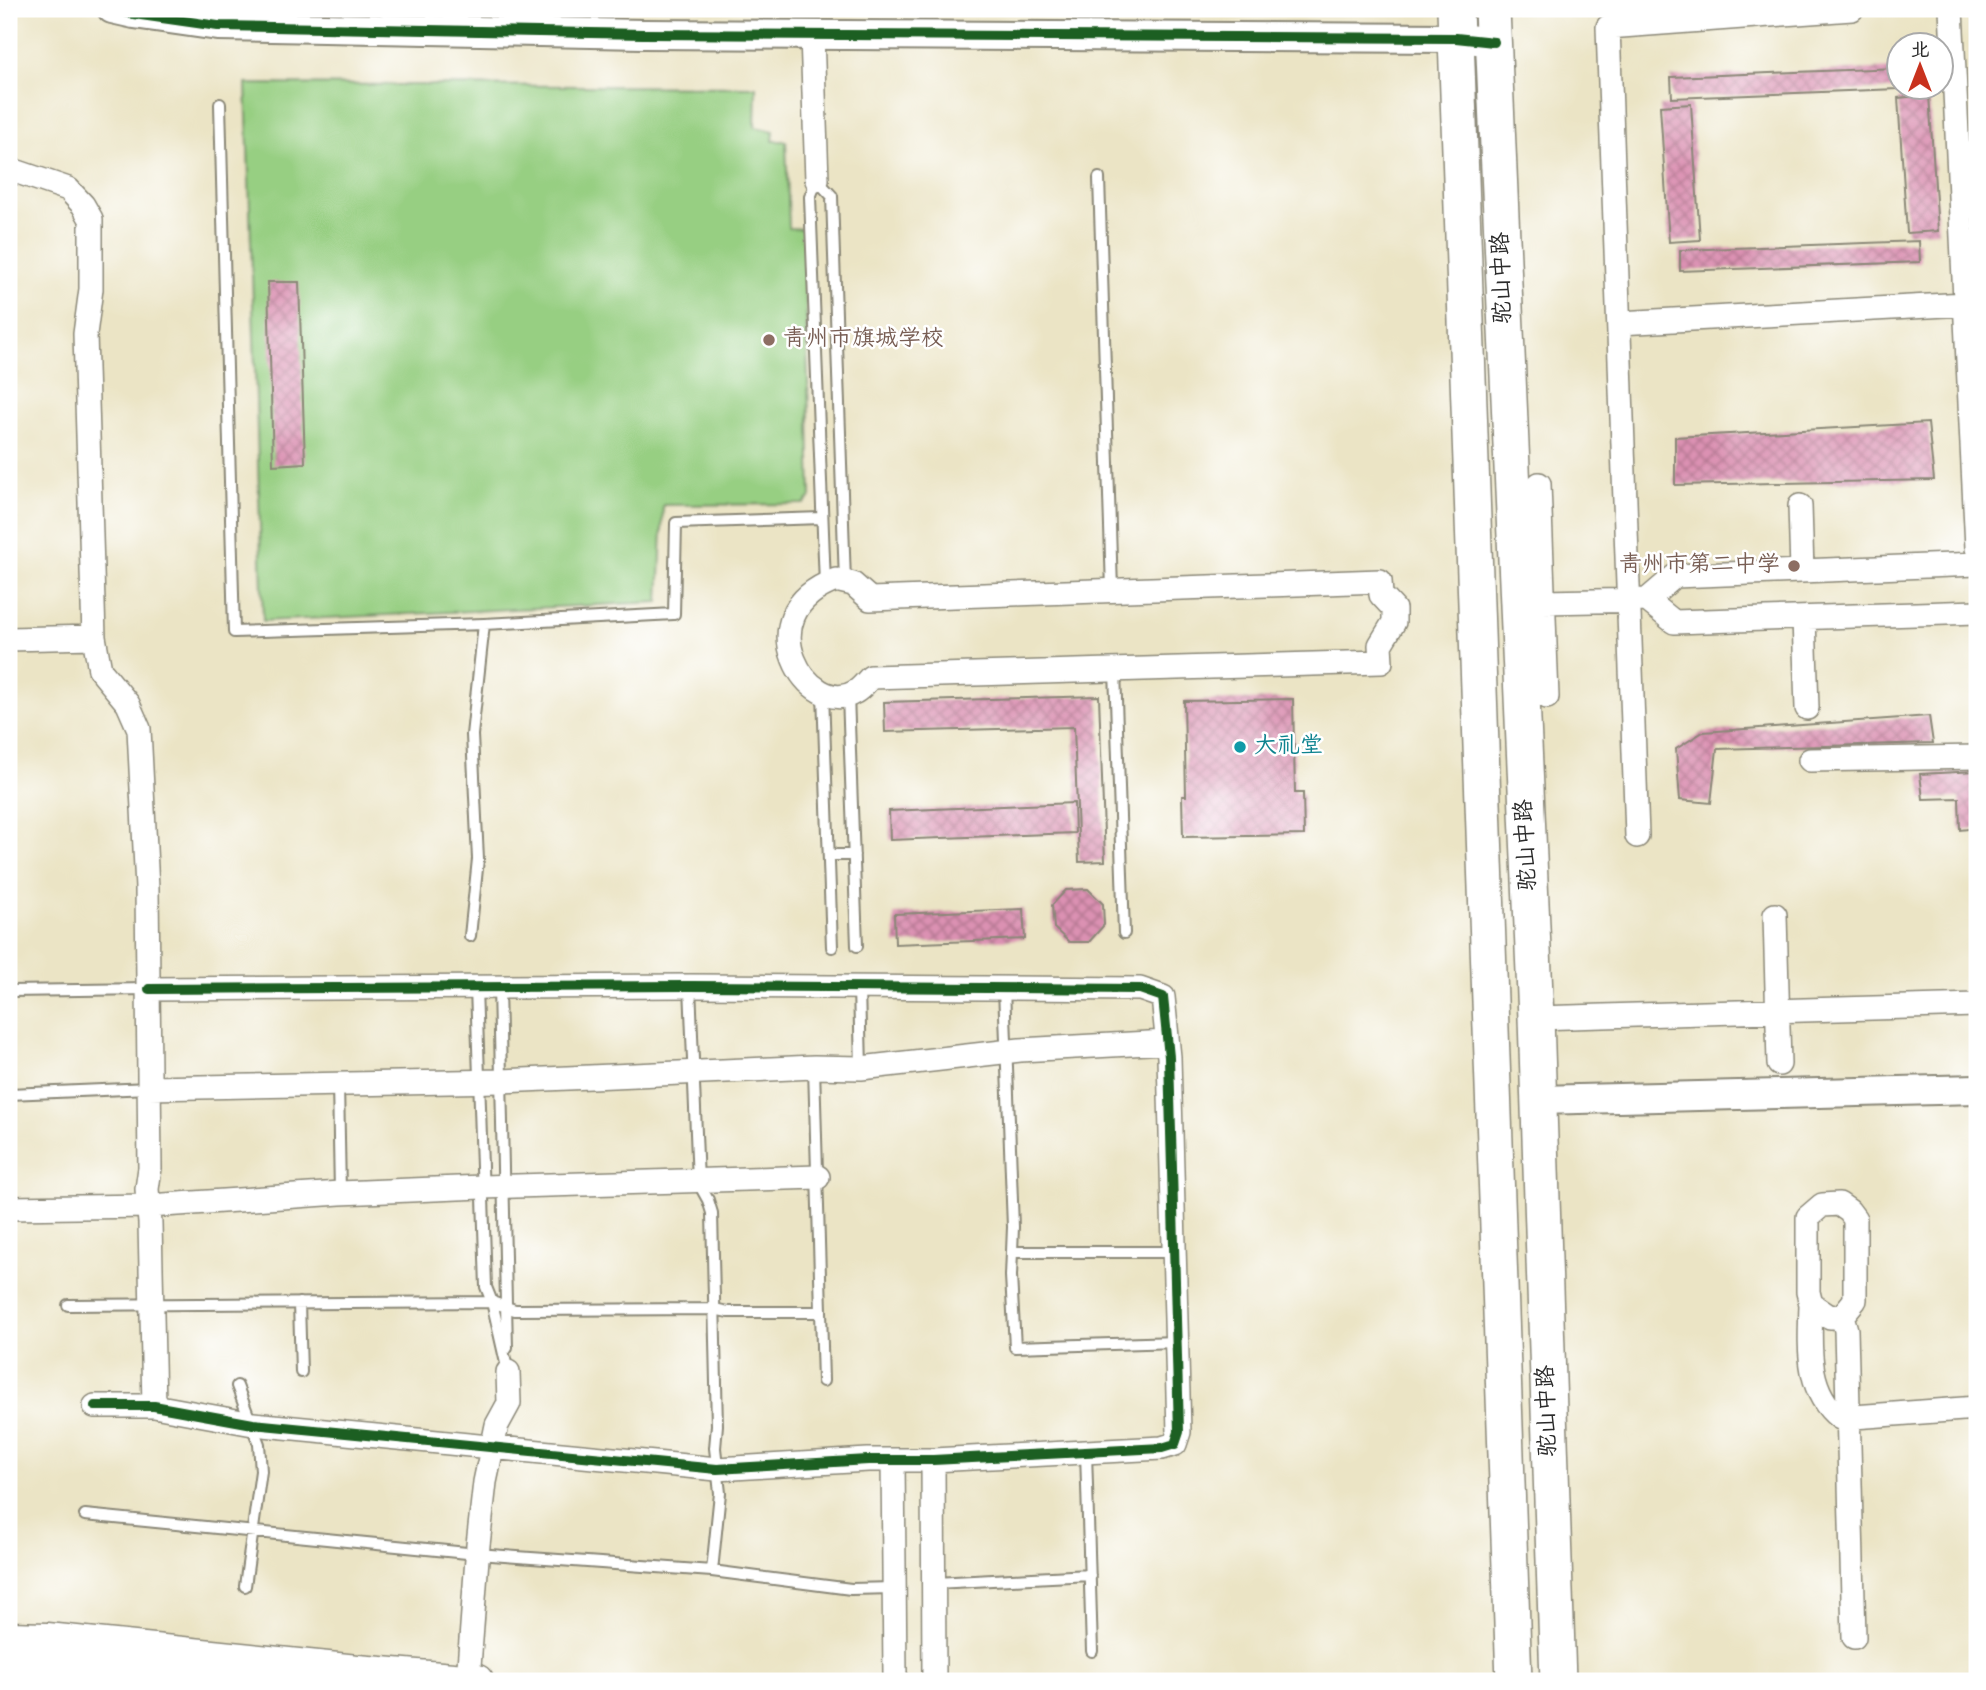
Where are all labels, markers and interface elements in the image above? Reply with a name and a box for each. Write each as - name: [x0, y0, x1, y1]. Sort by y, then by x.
- north arrow: [1884, 32, 1954, 102]
- text: 北: [1910, 39, 1930, 66]
- street label: 驼山中路: [1486, 231, 1522, 325]
- place label: 青州市旗城学校: [783, 324, 944, 357]
- marker: 青州市旗城学校: [761, 332, 777, 348]
- place label: 青州市第二中学: [1619, 550, 1780, 583]
- marker: 青州市第二中学: [1786, 558, 1802, 574]
- place label: 大礼堂: [1254, 731, 1323, 764]
- marker: 大礼堂: [1232, 739, 1248, 755]
- street label: 驼山中路: [1509, 798, 1547, 892]
- street label: 驼山中路: [1531, 1364, 1567, 1458]

